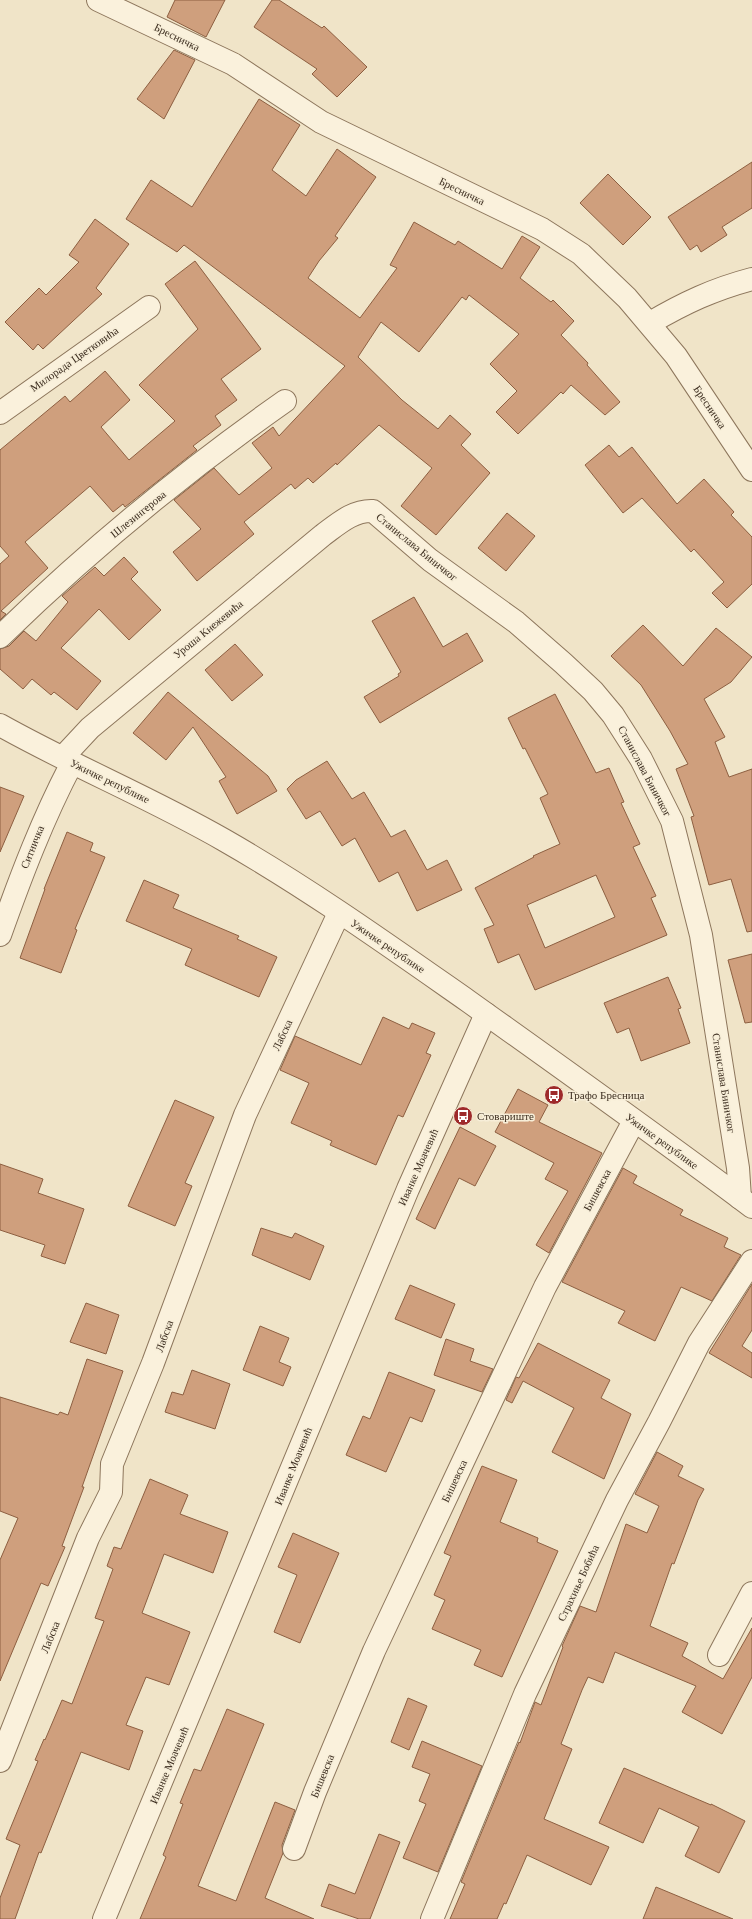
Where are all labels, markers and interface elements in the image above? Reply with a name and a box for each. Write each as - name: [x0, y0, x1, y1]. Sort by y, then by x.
- street label: Бресничка: [152, 21, 202, 53]
- street label: Бресничка: [437, 175, 487, 207]
- street label: Милорада Цветковића: [28, 324, 120, 394]
- street label: Бресничка: [691, 383, 729, 431]
- street label: Шлезингерова: [108, 488, 168, 540]
- street label: Станислава Биничког: [374, 511, 460, 584]
- street label: Уроша Кнежевића: [171, 597, 245, 661]
- street label: Станислава Биничког: [616, 724, 674, 819]
- street label: Ужичке републике: [68, 757, 152, 805]
- street label: Ситничка: [18, 824, 46, 870]
- street label: Ужичке републике: [349, 917, 427, 975]
- street label: Лабска: [270, 1017, 294, 1052]
- street label: Станислава Биничког: [710, 1032, 738, 1134]
- bus stop icon: Трафо Бресница: [543, 1084, 565, 1106]
- place label: Трафо Бресница: [568, 1089, 645, 1101]
- bus stop icon: Стовариште: [452, 1105, 474, 1127]
- place label: Стовариште: [477, 1110, 534, 1122]
- street label: Ужичке републике: [623, 1111, 701, 1171]
- street label: Иванке Моачевић: [396, 1126, 441, 1207]
- street label: Бишевска: [581, 1167, 613, 1213]
- street label: Лабска: [153, 1318, 175, 1354]
- street label: Иванке Моачевић: [272, 1425, 314, 1507]
- street label: Бишевска: [439, 1458, 469, 1504]
- street label: Страхиње Бобића: [555, 1543, 601, 1623]
- street label: Лабска: [38, 1619, 62, 1654]
- street label: Иванке Моачевић: [147, 1724, 191, 1806]
- street label: Бишевска: [308, 1752, 336, 1799]

